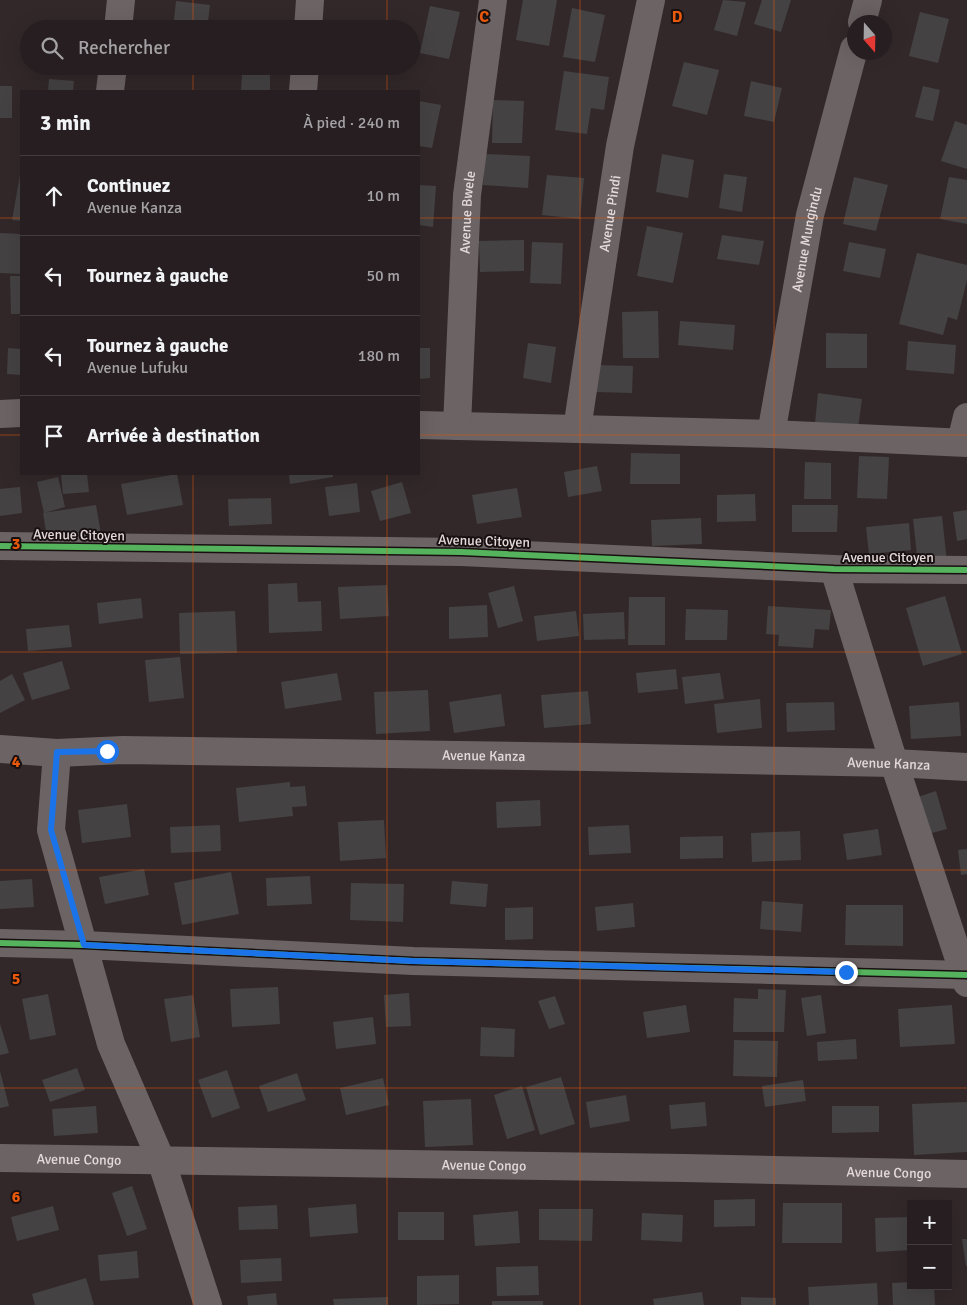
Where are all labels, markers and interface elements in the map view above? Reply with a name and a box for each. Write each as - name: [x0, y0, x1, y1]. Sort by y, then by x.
- text: C: [479, 7, 489, 27]
- text: D: [672, 7, 683, 27]
- north arrow: [847, 15, 892, 60]
- search box: [20, 20, 420, 75]
- icon: search: [38, 34, 66, 62]
- text: Rechercher: [78, 36, 170, 60]
- text: 3 min: [40, 110, 91, 136]
- text: À pied · 240 m: [303, 113, 400, 133]
- street label: Avenue Bwele: [456, 170, 479, 254]
- text: Continuez: [87, 174, 170, 198]
- street label: Avenue Pindi: [596, 174, 624, 253]
- icon: ahead: [40, 182, 68, 210]
- street label: Avenue Mungindu: [788, 185, 826, 293]
- text: 10 m: [366, 186, 400, 206]
- text: Avenue Kanza: [87, 198, 182, 218]
- icon: left: [40, 262, 68, 290]
- text: Tournez à gauche: [87, 264, 228, 288]
- text: 50 m: [366, 266, 400, 286]
- text: Tournez à gauche: [87, 334, 228, 358]
- icon: left: [40, 342, 68, 370]
- text: 180 m: [358, 346, 400, 366]
- text: Avenue Lufuku: [87, 358, 188, 378]
- icon: arrive: [40, 422, 68, 450]
- text: Arrivée à destination: [87, 424, 260, 448]
- street label: Avenue Citoyen: [33, 526, 125, 544]
- street label: Avenue Citoyen: [438, 531, 530, 551]
- text: 3: [12, 534, 20, 554]
- street label: Avenue Citoyen: [842, 549, 934, 566]
- route start: [96, 740, 119, 763]
- street label: Avenue Kanza: [442, 746, 526, 765]
- text: 4: [12, 752, 21, 772]
- street label: Avenue Kanza: [847, 754, 931, 773]
- route end: [835, 961, 858, 984]
- text: 5: [12, 969, 20, 989]
- street label: Avenue Congo: [36, 1150, 122, 1168]
- street label: Avenue Congo: [441, 1156, 527, 1174]
- street label: Avenue Congo: [846, 1163, 931, 1182]
- text: 6: [12, 1187, 21, 1207]
- map controls: [907, 1200, 952, 1290]
- button: +: [907, 1200, 952, 1245]
- button: −: [907, 1245, 952, 1290]

